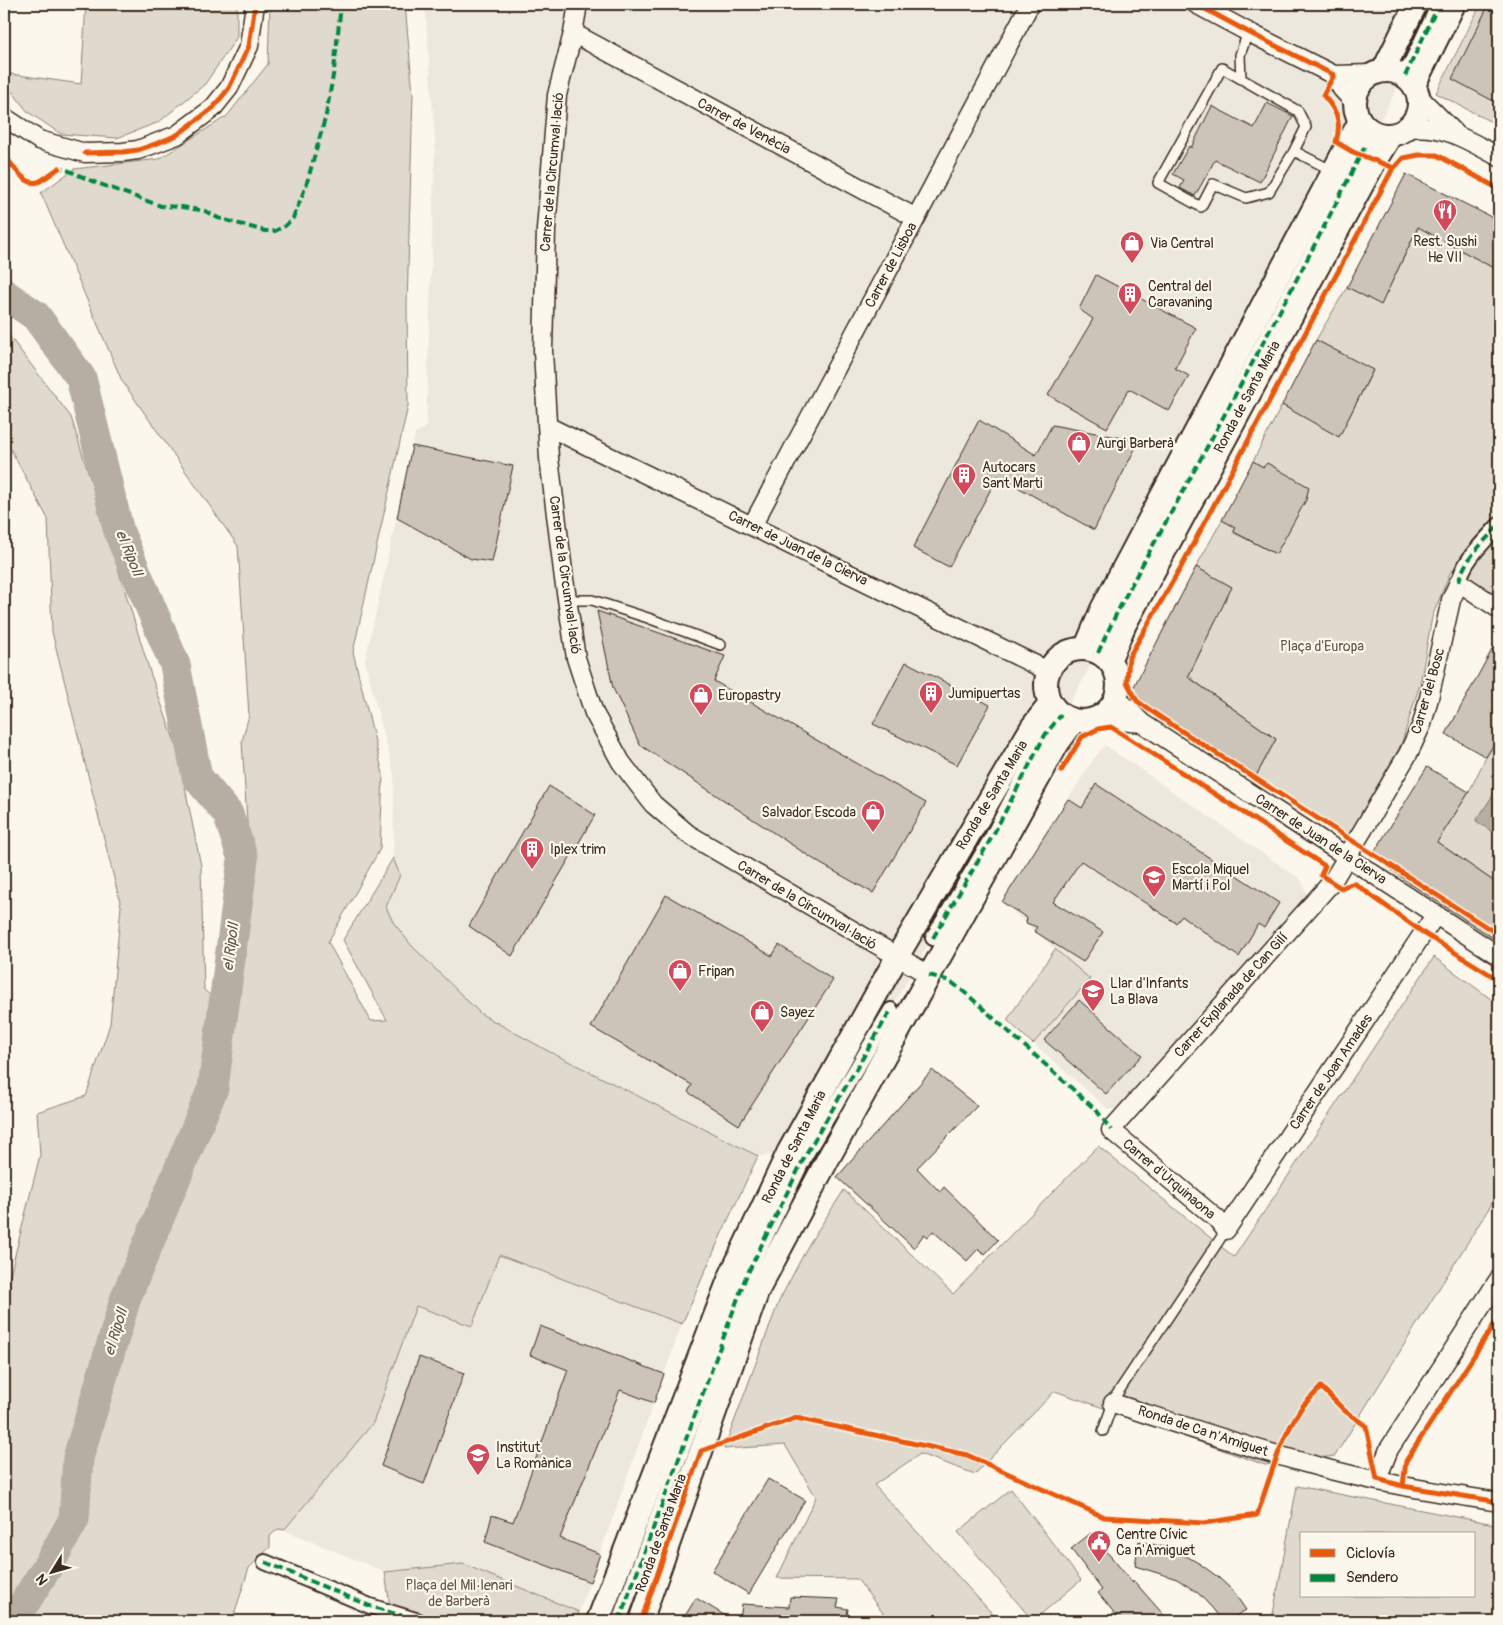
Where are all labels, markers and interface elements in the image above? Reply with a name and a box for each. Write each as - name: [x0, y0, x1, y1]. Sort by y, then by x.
- street label: Carrer de la Circumval·lació: [537, 91, 567, 252]
- street label: Carrer de Venècia: [694, 94, 794, 158]
- restaurant icon: Rest. Sushi He VII: [1432, 198, 1458, 232]
- street label: Carrer de Lisboa: [861, 219, 921, 311]
- shop icon: Via Central: [1119, 230, 1145, 264]
- place label: Rest. Sushi He VII: [1413, 233, 1477, 266]
- place label: Via Central: [1150, 235, 1214, 252]
- place label: Central del Caravaning: [1148, 278, 1212, 311]
- building icon: Central del Caravaning: [1117, 281, 1143, 315]
- street label: Ronda de Santa Maria: [1210, 338, 1284, 456]
- shop icon: Aurgi Barberà: [1066, 430, 1092, 464]
- place label: Aurgi Barberà: [1096, 435, 1174, 452]
- place label: Autocars Sant Marti: [982, 459, 1043, 492]
- building icon: Autocars Sant Marti: [951, 462, 977, 496]
- street label: Carrer de la Circumval·lació: [545, 495, 585, 656]
- street label: Carrer de Juan de la Cierva: [725, 507, 871, 589]
- water label: el Ripoll: [111, 527, 147, 580]
- park label: Plaça d'Europa: [1280, 638, 1364, 655]
- street label: Carrer del Bosc: [1408, 646, 1448, 736]
- building icon: Jumipuertas: [918, 680, 944, 714]
- shop icon: Europastry: [688, 682, 714, 716]
- place label: Jumipuertas: [948, 685, 1021, 702]
- place label: Europastry: [718, 687, 781, 704]
- street label: Ronda de Santa Maria: [953, 737, 1031, 853]
- street label: Carrer de Juan de la Cierva: [1252, 790, 1390, 888]
- shop icon: Salvador Escoda: [860, 799, 886, 833]
- place label: Salvador Escoda: [762, 804, 856, 821]
- building icon: Iplex trim: [519, 836, 545, 870]
- place label: Iplex trim: [550, 841, 606, 858]
- street label: Carrer de la Circumval·lació: [734, 857, 880, 954]
- place label: Escola Miquel Martí i Pol: [1172, 861, 1249, 894]
- school or university icon: Escola Miquel Martí i Pol: [1141, 864, 1167, 898]
- water label: el Ripoll: [219, 921, 244, 972]
- street label: Carrer Explanada de Can Gilí: [1171, 929, 1292, 1061]
- shop icon: Fripan: [667, 958, 693, 992]
- place label: Fripan: [698, 963, 735, 980]
- place label: Llar d'Infants La Blava: [1110, 975, 1189, 1008]
- school or university icon: Llar d'Infants La Blava: [1080, 978, 1106, 1012]
- shop icon: Sayez: [749, 999, 775, 1033]
- place label: Sayez: [780, 1004, 815, 1021]
- street label: Carrer de Joan Amades: [1286, 1010, 1376, 1133]
- street label: Ronda de Santa Maria: [758, 1088, 830, 1206]
- street label: Carrer d'Urquinaona: [1119, 1135, 1219, 1223]
- water label: el Ripoll: [100, 1305, 132, 1358]
- street label: Ronda de Ca n'Amiguet: [1136, 1402, 1271, 1460]
- place label: Institut La Romànica: [496, 1439, 572, 1472]
- school or university icon: Institut La Romànica: [465, 1442, 491, 1476]
- street label: Ronda de Santa Maria: [632, 1472, 690, 1594]
- place label: Centre Cívic Ca n'Amiguet: [1116, 1526, 1196, 1559]
- public building icon: Centre Cívic Ca n'Amiguet: [1086, 1529, 1112, 1563]
- legend: [1300, 1532, 1476, 1598]
- text: Ciclovía: [1346, 1544, 1395, 1563]
- north arrow: [28, 1548, 78, 1598]
- text: Sendero: [1346, 1568, 1398, 1587]
- text: N: [32, 1571, 52, 1588]
- park label: Plaça del Mil·lenari de Barberà: [406, 1577, 513, 1610]

